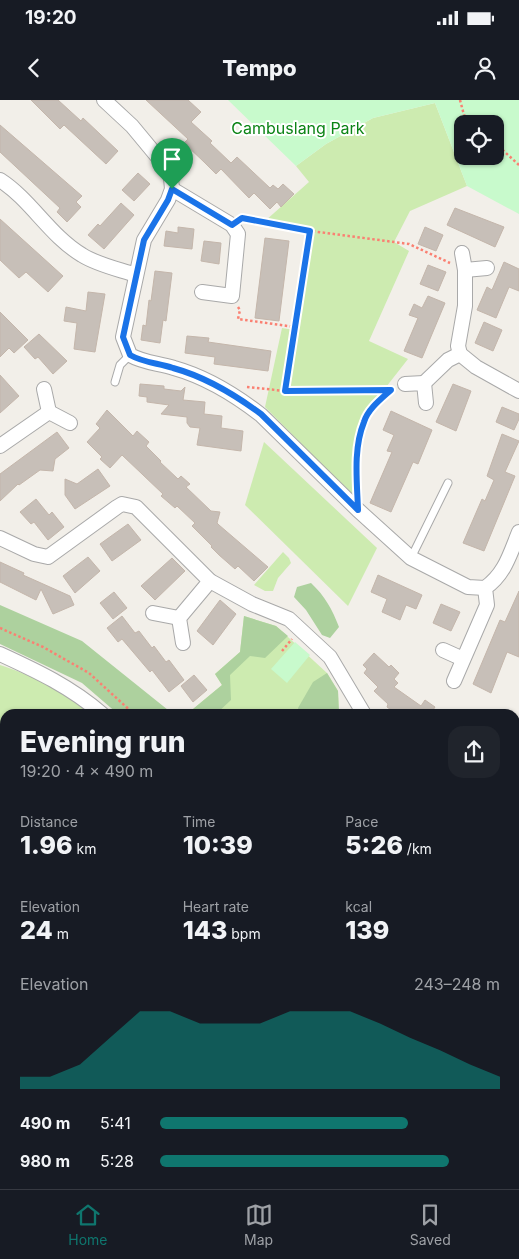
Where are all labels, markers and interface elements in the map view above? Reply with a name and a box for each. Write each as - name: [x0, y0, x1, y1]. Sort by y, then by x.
- text: 19:20: [25, 6, 77, 29]
- icon: back: [20, 54, 48, 82]
- icon: person: [471, 54, 499, 82]
- text: Tempo: [222, 55, 297, 81]
- map controls: [454, 115, 504, 165]
- button: locate: [454, 115, 504, 165]
- park label: Cambuslang Park: [231, 118, 365, 138]
- pin: [151, 138, 193, 189]
- icon: arrive: [158, 145, 186, 173]
- text: Evening run: [20, 725, 186, 759]
- button: share: [448, 726, 500, 778]
- text: 19:20 · 4 × 490 m: [20, 761, 153, 781]
- text: Distance: [20, 813, 78, 830]
- text: Time: [183, 813, 216, 830]
- text: Pace: [345, 813, 378, 830]
- text: 1.96: [20, 830, 73, 860]
- text: 10:39: [183, 830, 253, 860]
- text: 5:26: [345, 830, 403, 860]
- text: km: [73, 840, 96, 857]
- text: /km: [403, 840, 432, 857]
- text: Elevation: [20, 898, 80, 915]
- text: Heart rate: [183, 898, 249, 915]
- text: kcal: [345, 898, 372, 915]
- text: 24: [20, 915, 53, 945]
- text: 143: [183, 915, 227, 945]
- text: 139: [345, 915, 389, 945]
- text: m: [53, 925, 69, 942]
- text: bpm: [227, 925, 261, 942]
- text: Elevation: [20, 974, 89, 994]
- text: 243–248 m: [414, 974, 500, 994]
- text: 490 m: [20, 1113, 70, 1133]
- text: 5:41: [100, 1113, 131, 1133]
- text: 980 m: [20, 1151, 70, 1171]
- text: 5:28: [100, 1151, 134, 1171]
- tab: Home: [68, 1201, 108, 1248]
- tab: Map: [244, 1201, 273, 1248]
- tab: Saved: [410, 1201, 451, 1248]

